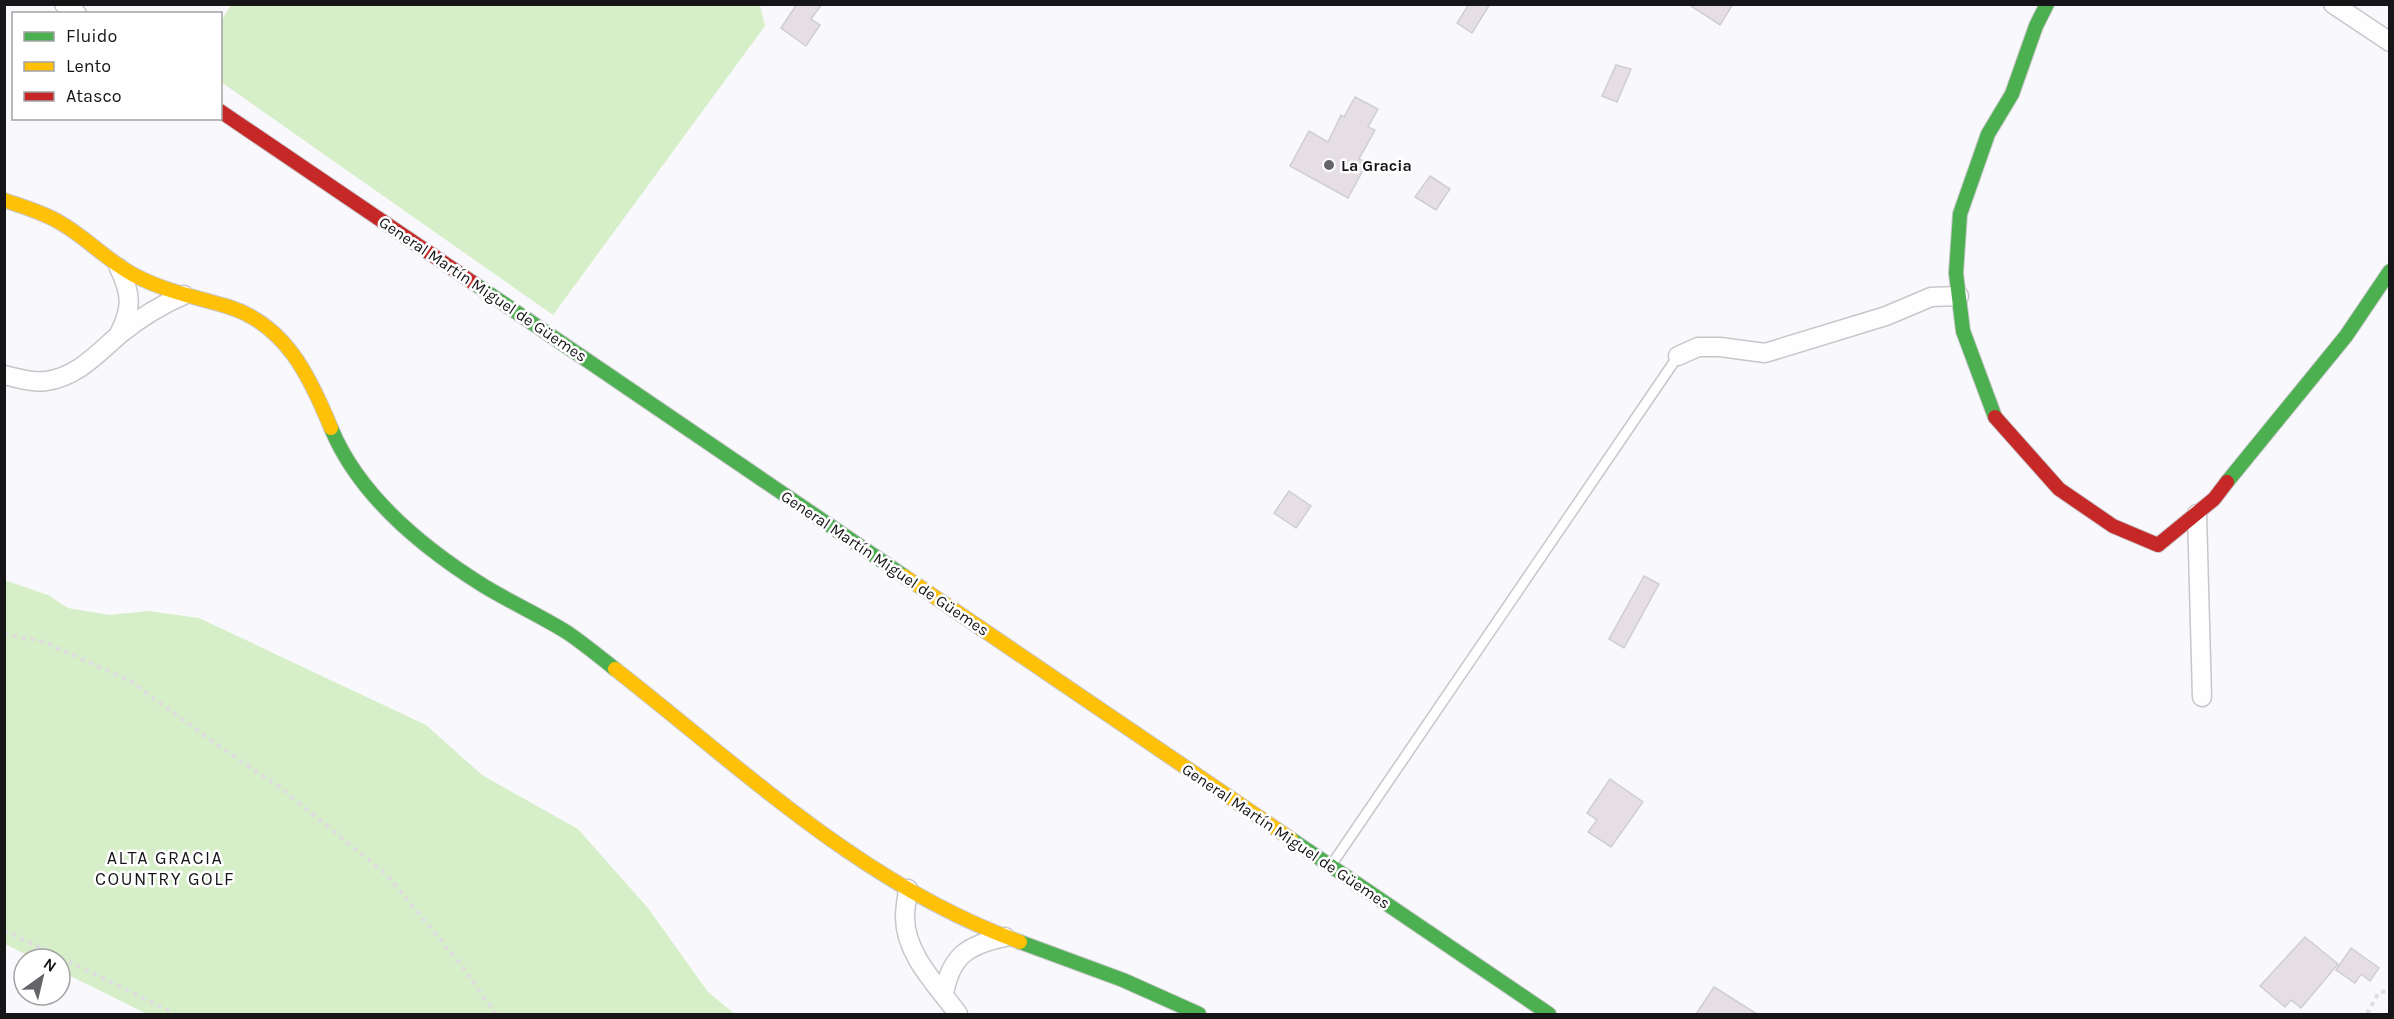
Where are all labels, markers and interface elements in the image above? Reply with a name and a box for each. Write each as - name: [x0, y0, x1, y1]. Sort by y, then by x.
- legend: [12, 12, 222, 120]
- text: Fluido: [66, 25, 117, 47]
- text: Lento: [66, 55, 111, 77]
- text: Atasco: [66, 85, 122, 107]
- place label: La Gracia: [1341, 156, 1412, 175]
- marker: La Gracia: [1322, 158, 1336, 172]
- street label: General Martín Miguel de Güemes: [376, 212, 590, 366]
- street label: General Martín Miguel de Güemes: [778, 486, 992, 640]
- street label: General Martín Miguel de Güemes: [1179, 759, 1393, 913]
- district label: ALTA GRACIA COUNTRY GOLF: [95, 847, 235, 890]
- north arrow: [12, 947, 72, 1007]
- text: N: [40, 954, 60, 976]

